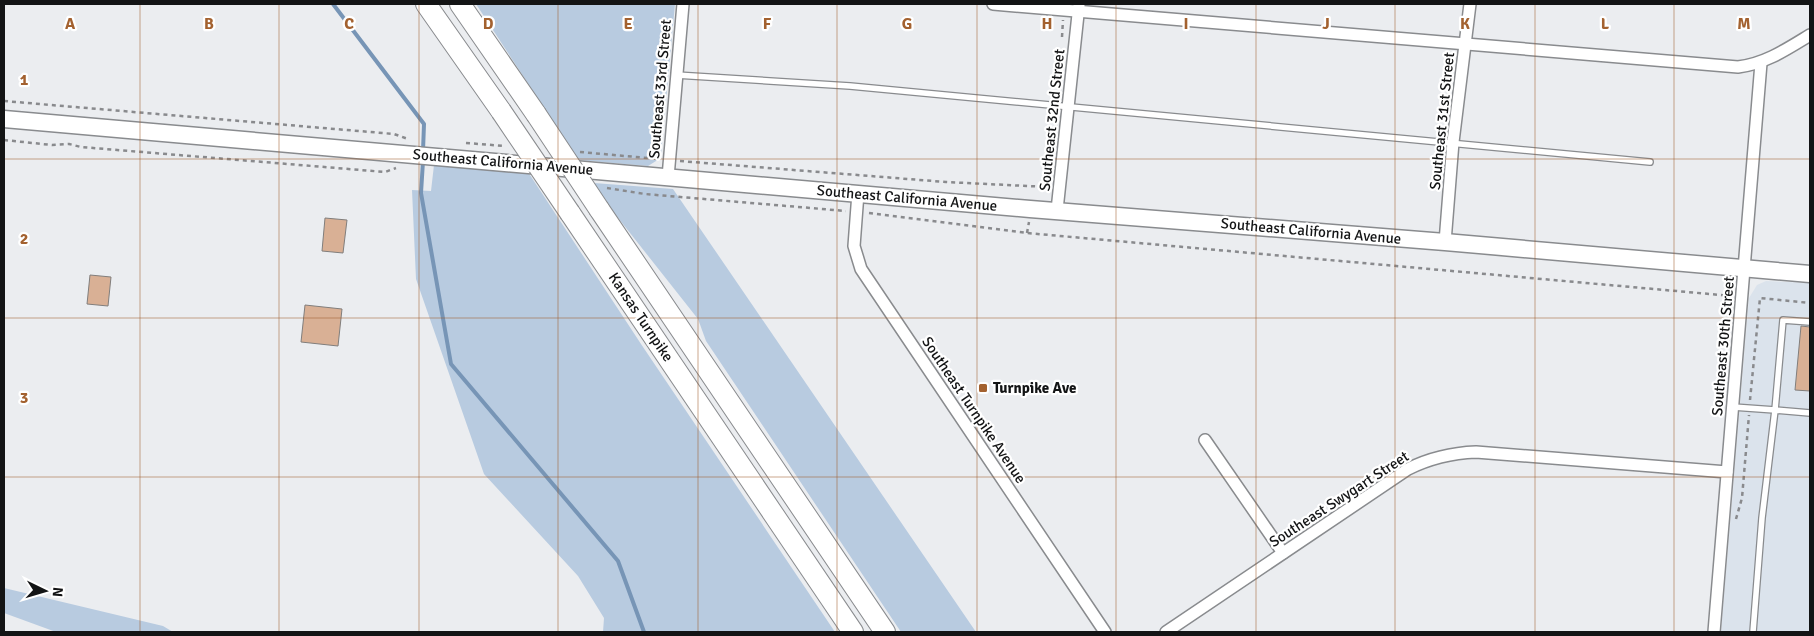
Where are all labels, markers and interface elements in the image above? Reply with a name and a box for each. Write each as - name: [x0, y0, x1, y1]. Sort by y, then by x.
- text: A: [65, 14, 76, 34]
- text: B: [204, 14, 214, 34]
- text: C: [344, 14, 354, 34]
- text: D: [483, 14, 494, 34]
- text: E: [623, 14, 633, 34]
- text: F: [763, 14, 772, 34]
- text: G: [902, 14, 912, 34]
- text: H: [1042, 14, 1052, 34]
- text: I: [1183, 14, 1189, 34]
- text: J: [1322, 14, 1330, 34]
- text: K: [1460, 14, 1470, 34]
- text: L: [1601, 14, 1610, 34]
- text: M: [1737, 14, 1751, 34]
- street label: Southeast 33rd Street: [645, 19, 675, 159]
- street label: Southeast 32nd Street: [1036, 48, 1068, 192]
- street label: Southeast 31st Street: [1426, 51, 1458, 191]
- text: 1: [20, 70, 29, 90]
- street label: Southeast California Avenue: [412, 145, 594, 179]
- street label: Southeast California Avenue: [816, 181, 998, 215]
- street label: Southeast California Avenue: [1220, 214, 1402, 248]
- text: 2: [20, 229, 28, 249]
- street label: Kansas Turnpike: [605, 269, 677, 365]
- street label: Southeast 30th Street: [1708, 275, 1738, 417]
- street label: Southeast Turnpike Avenue: [918, 333, 1030, 487]
- place label: Turnpike Ave: [993, 379, 1076, 397]
- marker: Turnpike Ave: [977, 382, 989, 394]
- text: 3: [20, 388, 28, 408]
- street label: Southeast Swygart Street: [1266, 447, 1412, 551]
- north arrow: [20, 566, 70, 616]
- text: N: [49, 586, 66, 598]

